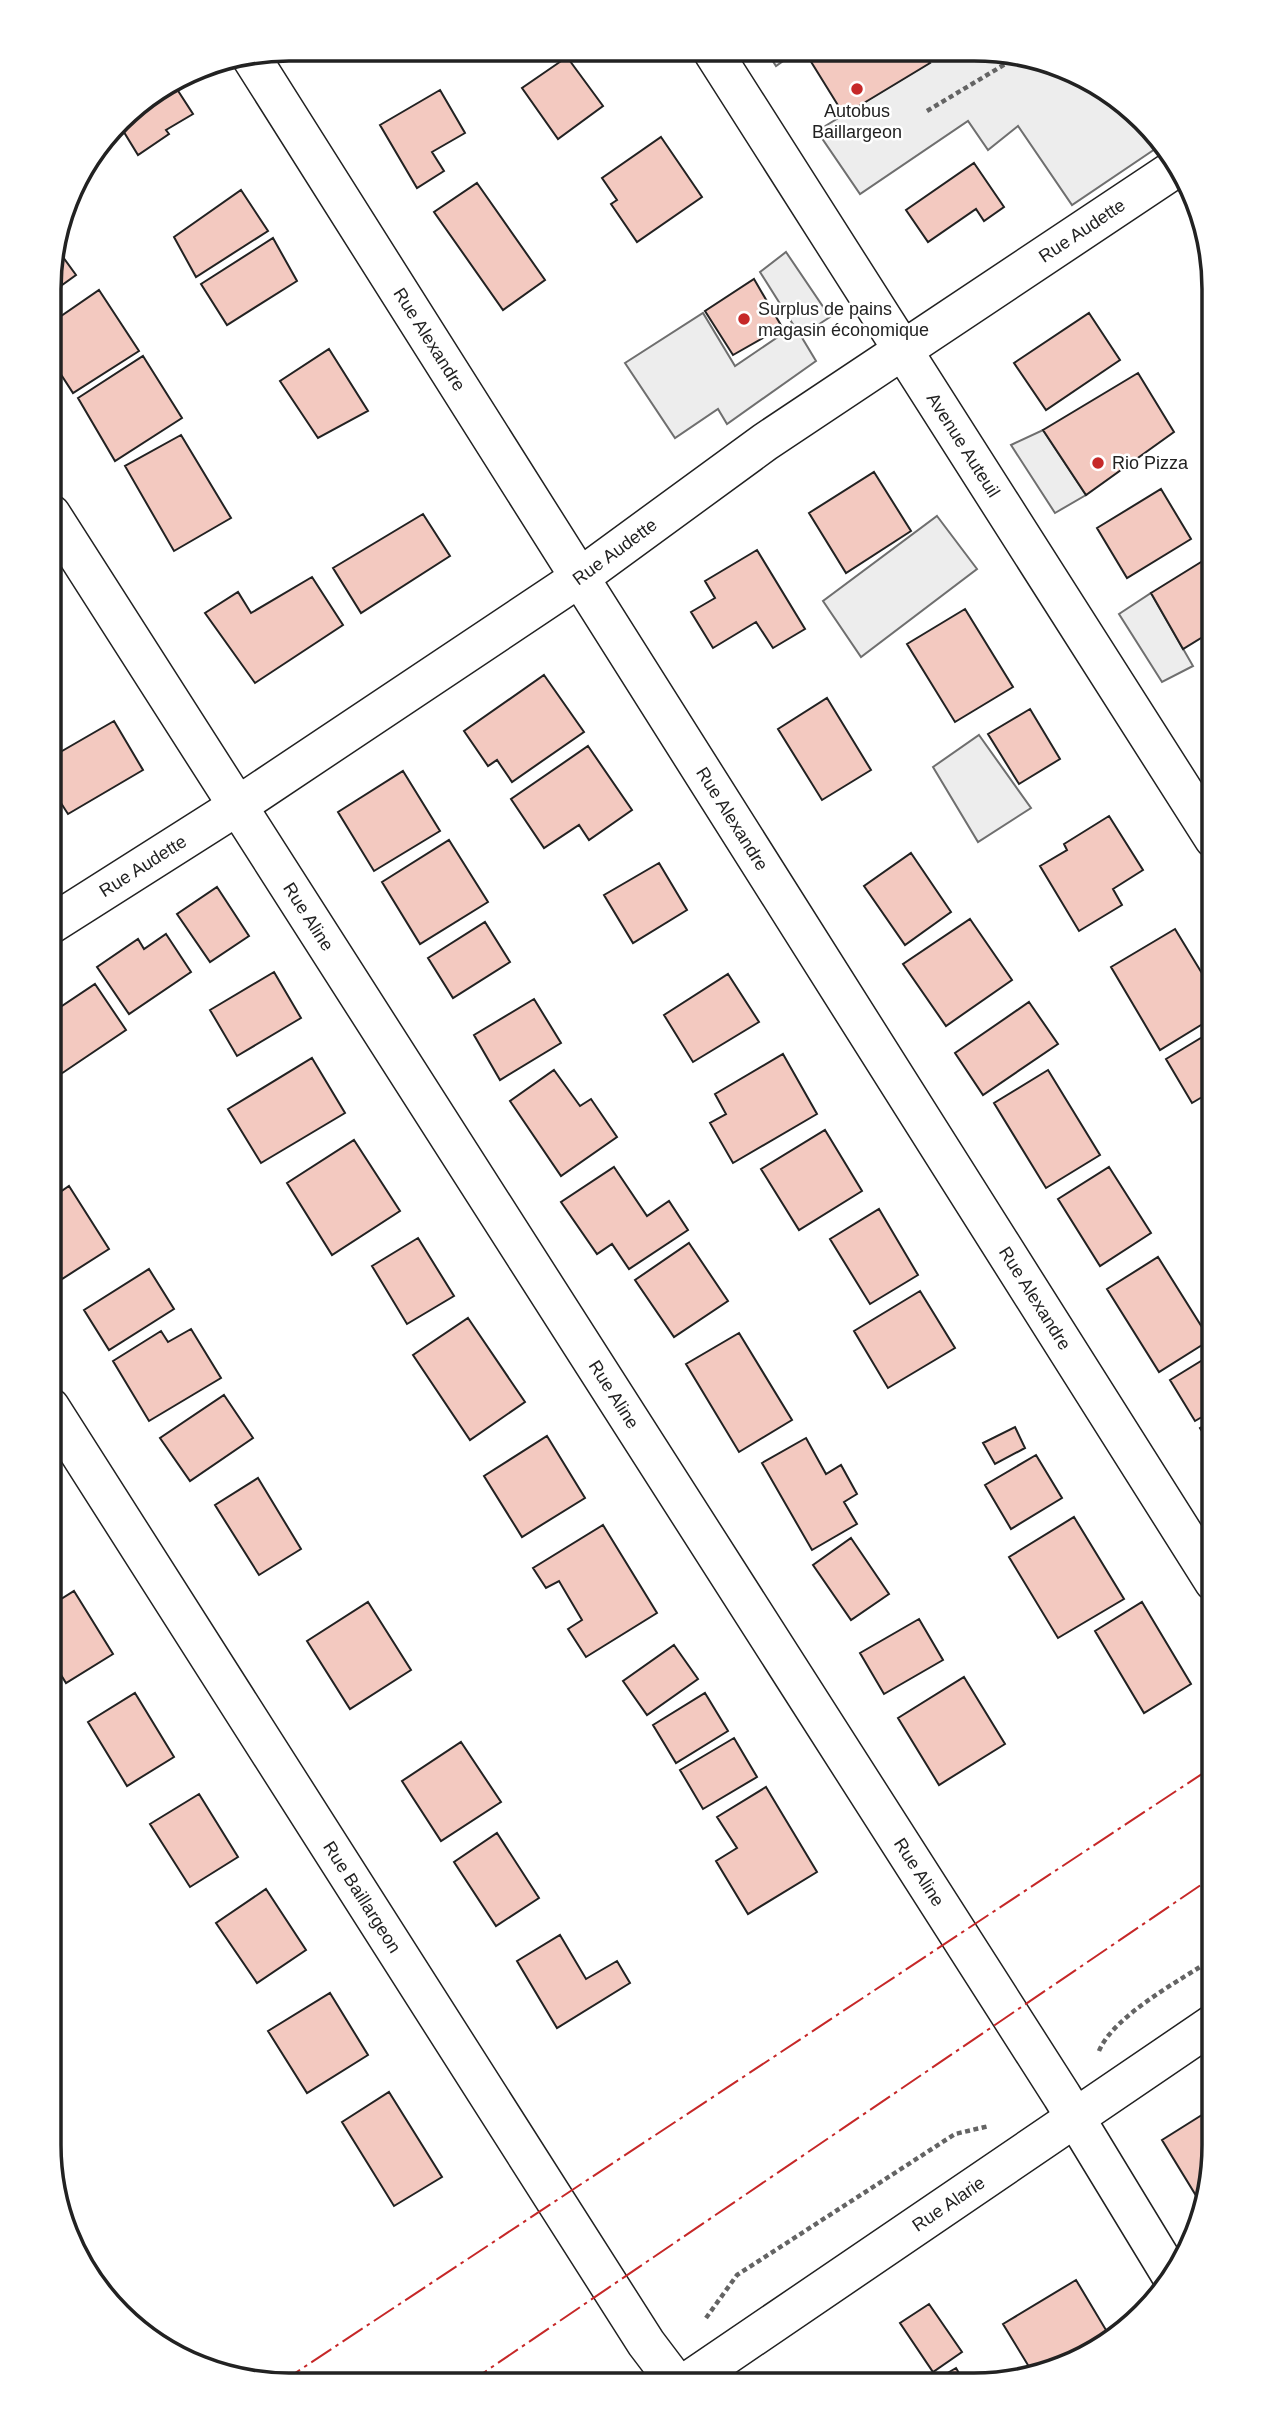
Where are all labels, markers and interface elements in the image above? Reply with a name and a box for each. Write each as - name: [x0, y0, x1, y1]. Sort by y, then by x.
- marker: Autobus Baillargeon: [849, 81, 865, 97]
- place label: Autobus Baillargeon: [812, 101, 902, 142]
- street label: Rue Audette: [1035, 195, 1129, 267]
- street label: Rue Alexandre: [389, 284, 469, 395]
- place label: Surplus de pains magasin économique: [758, 299, 929, 340]
- marker: Surplus de pains magasin économique: [736, 311, 752, 327]
- street label: Avenue Auteuil: [923, 389, 1004, 501]
- place label: Rio Pizza: [1112, 453, 1189, 473]
- marker: Rio Pizza: [1090, 455, 1106, 471]
- street label: Rue Audette: [569, 515, 661, 589]
- street label: Rue Alexandre: [692, 764, 772, 874]
- street label: Rue Audette: [96, 831, 190, 901]
- street label: Rue Aline: [279, 879, 338, 955]
- street label: Rue Alexandre: [995, 1243, 1075, 1354]
- street label: Rue Aline: [585, 1357, 643, 1432]
- street label: Rue Aline: [890, 1834, 948, 1910]
- street label: Rue Baillargeon: [319, 1838, 405, 1957]
- street label: Rue Alarie: [909, 2172, 989, 2236]

